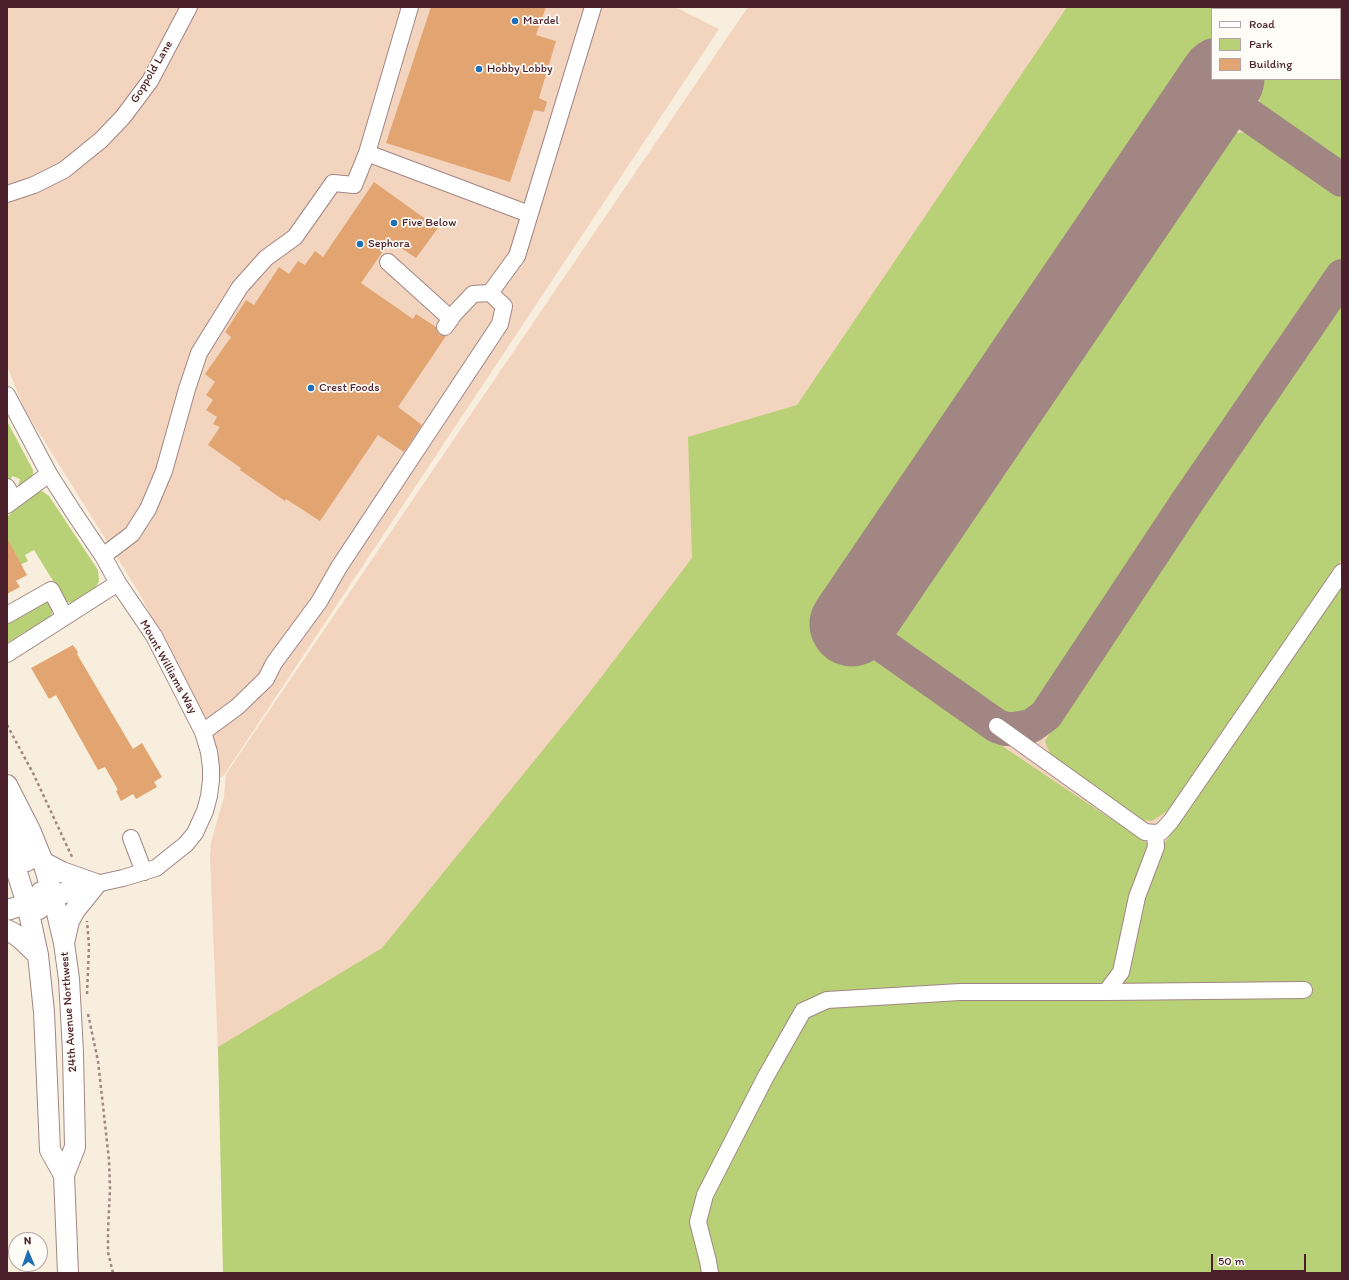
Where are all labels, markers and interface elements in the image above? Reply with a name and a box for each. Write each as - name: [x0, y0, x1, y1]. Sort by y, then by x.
- legend: [1211, 8, 1341, 80]
- place label: Mardel: [523, 14, 559, 28]
- marker: Mardel: [510, 16, 520, 26]
- text: Road: [1249, 17, 1275, 31]
- text: Park: [1249, 37, 1273, 51]
- street label: Goppold Lane: [128, 38, 176, 106]
- text: Building: [1249, 57, 1292, 71]
- place label: Hobby Lobby: [487, 62, 553, 76]
- marker: Hobby Lobby: [474, 64, 484, 74]
- place label: Five Below: [402, 216, 456, 230]
- marker: Five Below: [389, 218, 399, 228]
- place label: Sephora: [368, 237, 410, 251]
- marker: Sephora: [355, 239, 365, 249]
- place label: Crest Foods: [319, 381, 380, 395]
- marker: Crest Foods: [306, 383, 316, 393]
- street label: Mount Williams Way: [136, 617, 200, 717]
- street label: 24th Avenue Northwest: [58, 951, 80, 1073]
- north arrow: [8, 1232, 48, 1272]
- text: N: [24, 1234, 32, 1247]
- scale bar: [1213, 1246, 1308, 1272]
- text: 50 m: [1218, 1254, 1244, 1268]

